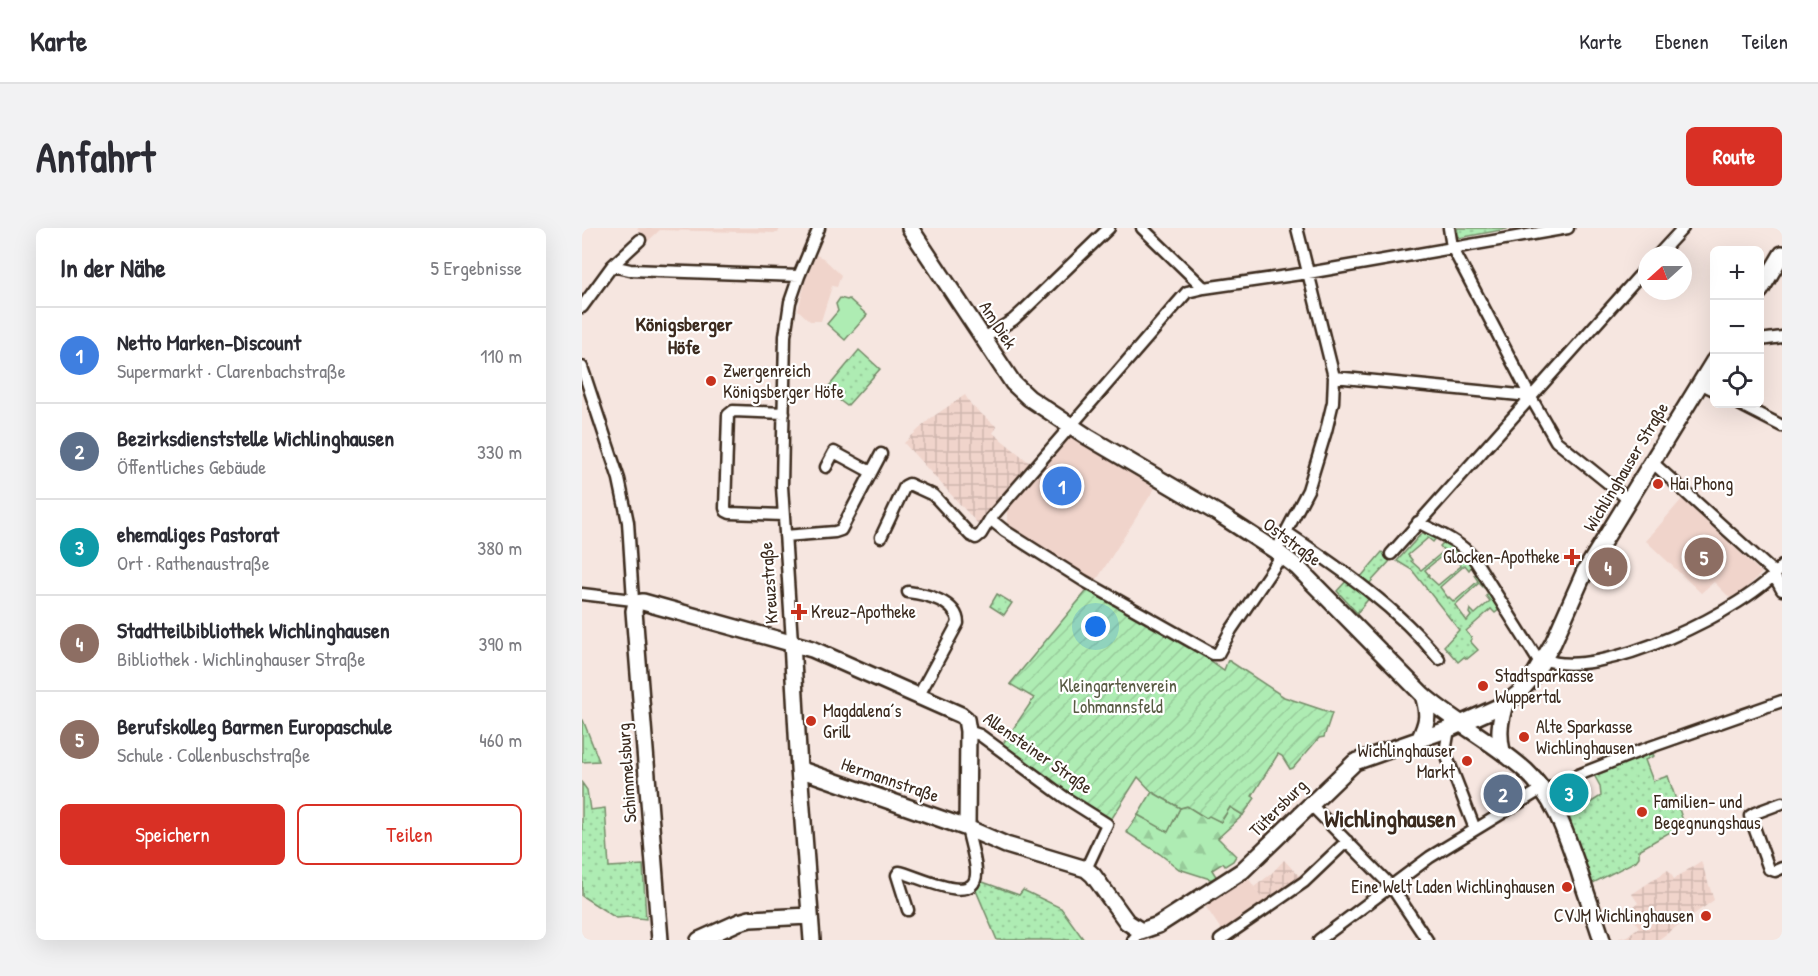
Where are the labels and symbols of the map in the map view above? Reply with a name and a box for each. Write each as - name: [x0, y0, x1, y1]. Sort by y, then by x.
- north arrow: [1638, 246, 1692, 300]
- street label: Am Diek: [974, 296, 1023, 354]
- district label: Königsberger Höfe: [635, 310, 733, 360]
- place label: Zwergenreich Königsberger Höfe: [723, 358, 844, 404]
- marker: Zwergenreich Königsberger Höfe: [704, 374, 718, 388]
- street label: Wichlinghauser Straße: [1577, 397, 1674, 536]
- pin: 1: [1042, 464, 1082, 508]
- place label: Hai Phong: [1670, 471, 1733, 496]
- marker: Hai Phong: [1651, 477, 1665, 491]
- street label: Oststraße: [1258, 511, 1327, 572]
- pin: 5: [1684, 534, 1724, 580]
- street label: Kreuzstraße: [753, 541, 784, 625]
- place label: Glocken-Apotheke: [1443, 544, 1560, 569]
- pin: 4: [1588, 544, 1628, 590]
- marker: Glocken-Apotheke: [1565, 550, 1579, 564]
- place label: Kreuz-Apotheke: [811, 599, 916, 624]
- marker: Kreuz-Apotheke: [792, 605, 806, 619]
- your location: [1081, 612, 1110, 641]
- place label: Stadtsparkasse Wuppertal: [1495, 663, 1594, 709]
- park label: Kleingartenverein Lohmannsfeld: [1059, 673, 1177, 719]
- marker: Stadtsparkasse Wuppertal: [1476, 679, 1490, 693]
- place label: Magdalena´s Grill: [823, 698, 901, 744]
- street label: Allensteiner Straße: [979, 706, 1098, 799]
- marker: Magdalena´s Grill: [804, 714, 818, 728]
- place label: Alte Sparkasse Wichlinghausen: [1536, 714, 1635, 760]
- street label: Schimmelsburg: [611, 722, 642, 824]
- marker: Alte Sparkasse Wichlinghausen: [1517, 730, 1531, 744]
- place label: Wichlinghauser Markt: [1358, 738, 1456, 784]
- street label: Hermannstraße: [838, 751, 942, 808]
- marker: Wichlinghauser Markt: [1460, 754, 1474, 768]
- pin: 3: [1550, 770, 1588, 816]
- pin: 2: [1484, 772, 1522, 816]
- street label: Tütersburg: [1243, 773, 1312, 842]
- place label: Familien- und Begegnungshaus: [1653, 789, 1761, 835]
- district label: Wichlinghausen: [1324, 802, 1456, 835]
- marker: Familien- und Begegnungshaus: [1635, 805, 1649, 819]
- place label: Eine Welt Laden Wichlinghausen: [1351, 874, 1555, 899]
- marker: Eine Welt Laden Wichlinghausen: [1560, 880, 1574, 894]
- place label: CVJM Wichlinghausen: [1554, 903, 1694, 928]
- marker: CVJM Wichlinghausen: [1699, 909, 1713, 923]

